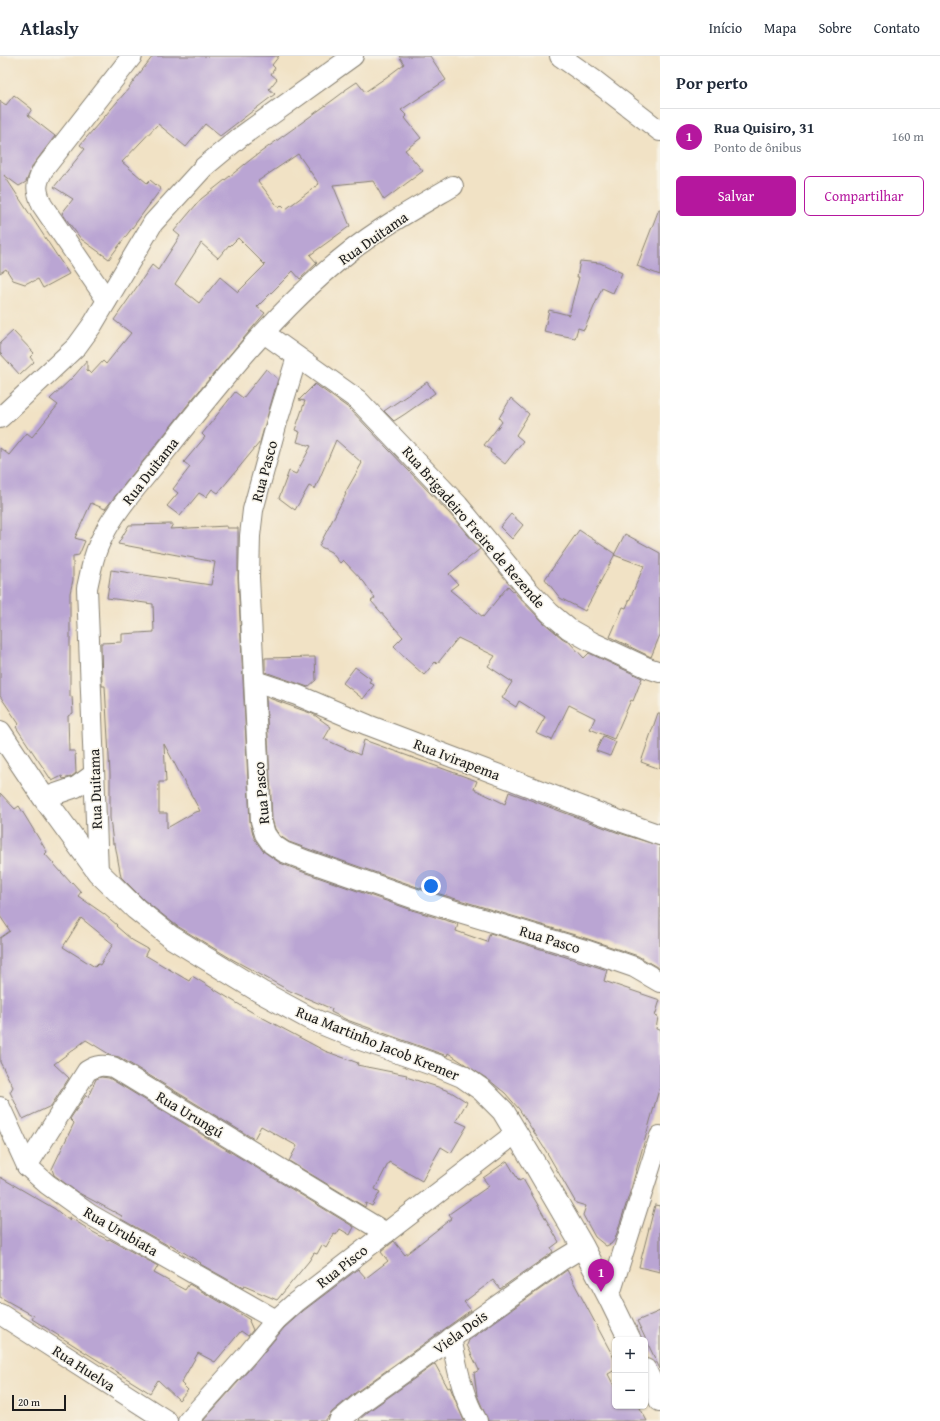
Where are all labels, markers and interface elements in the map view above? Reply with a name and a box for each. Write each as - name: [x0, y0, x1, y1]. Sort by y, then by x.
- text: Atlasly: [20, 14, 79, 42]
- text: Início: [709, 18, 742, 38]
- text: Mapa: [764, 18, 796, 38]
- text: Sobre: [818, 18, 852, 38]
- text: Contato: [874, 18, 920, 38]
- text: Por perto: [676, 70, 748, 95]
- text: Rua Quisiro, 31: [714, 117, 814, 138]
- text: 1: [686, 127, 692, 146]
- text: 160 m: [892, 127, 924, 146]
- text: Ponto de ônibus: [714, 138, 801, 157]
- button: Salvar: [676, 176, 796, 216]
- button: Compartilhar: [804, 176, 924, 216]
- street label: Rua Duitama: [334, 206, 412, 270]
- street label: Rua Duitama: [117, 433, 183, 509]
- street label: Rua Pasco: [246, 438, 282, 504]
- street label: Rua Brigadeiro Freire de Rezende: [398, 441, 550, 613]
- street label: Rua Ivirapema: [411, 733, 503, 785]
- street label: Rua Duitama: [83, 749, 107, 829]
- street label: Rua Pasco: [248, 761, 274, 825]
- your location: [421, 876, 441, 896]
- street label: Rua Pasco: [517, 920, 583, 958]
- street label: Rua Martinho Jacob Kremer: [293, 1001, 463, 1085]
- street label: Rua Urungú: [152, 1086, 228, 1143]
- street label: Rua Urubiata: [80, 1201, 162, 1261]
- street label: Rua Pisco: [312, 1239, 372, 1293]
- pin: 1: [588, 1259, 614, 1292]
- street label: Viela Dois: [429, 1305, 492, 1359]
- map controls: [612, 1337, 648, 1409]
- button: +: [612, 1337, 648, 1373]
- street label: Rua Huelva: [49, 1340, 119, 1396]
- button: −: [612, 1373, 648, 1409]
- scale bar: [12, 1393, 66, 1412]
- text: 20 m: [18, 1394, 40, 1410]

